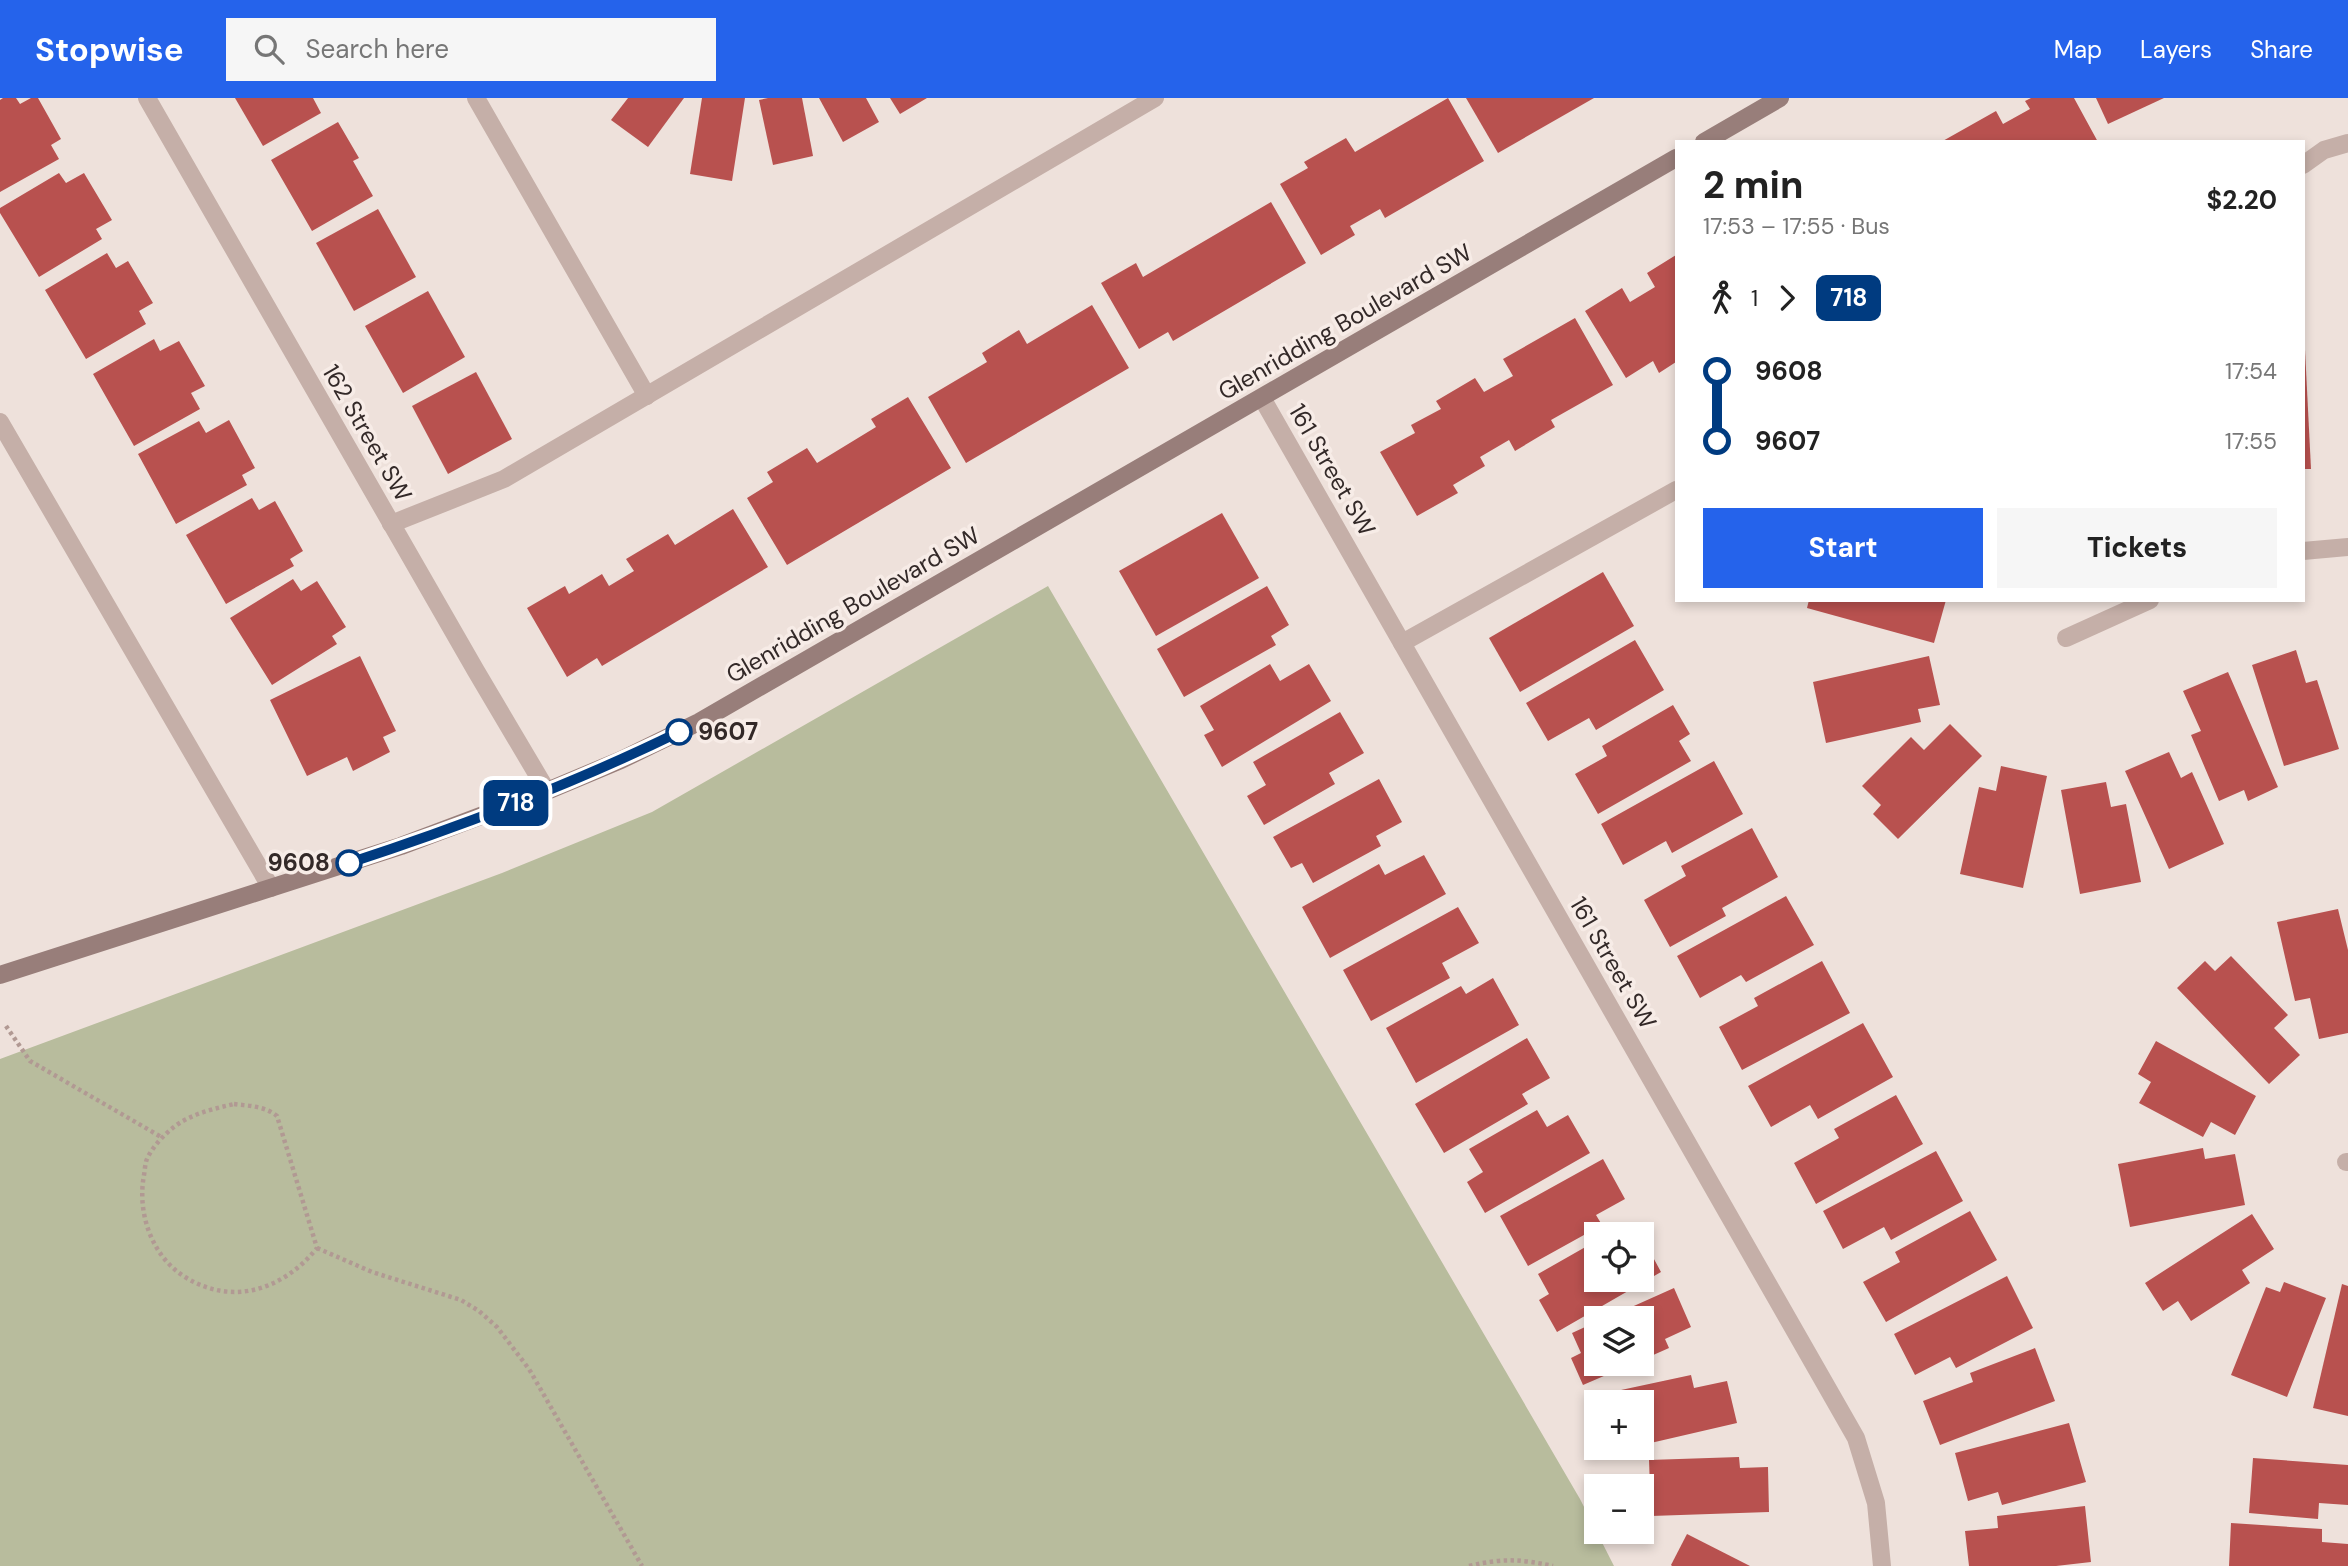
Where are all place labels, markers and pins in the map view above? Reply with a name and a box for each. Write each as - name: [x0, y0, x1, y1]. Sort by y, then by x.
- place label: 9607: [698, 716, 758, 747]
- marker: 9607: [666, 719, 692, 745]
- place label: 9608: [267, 847, 330, 878]
- marker: 9608: [336, 850, 362, 876]

